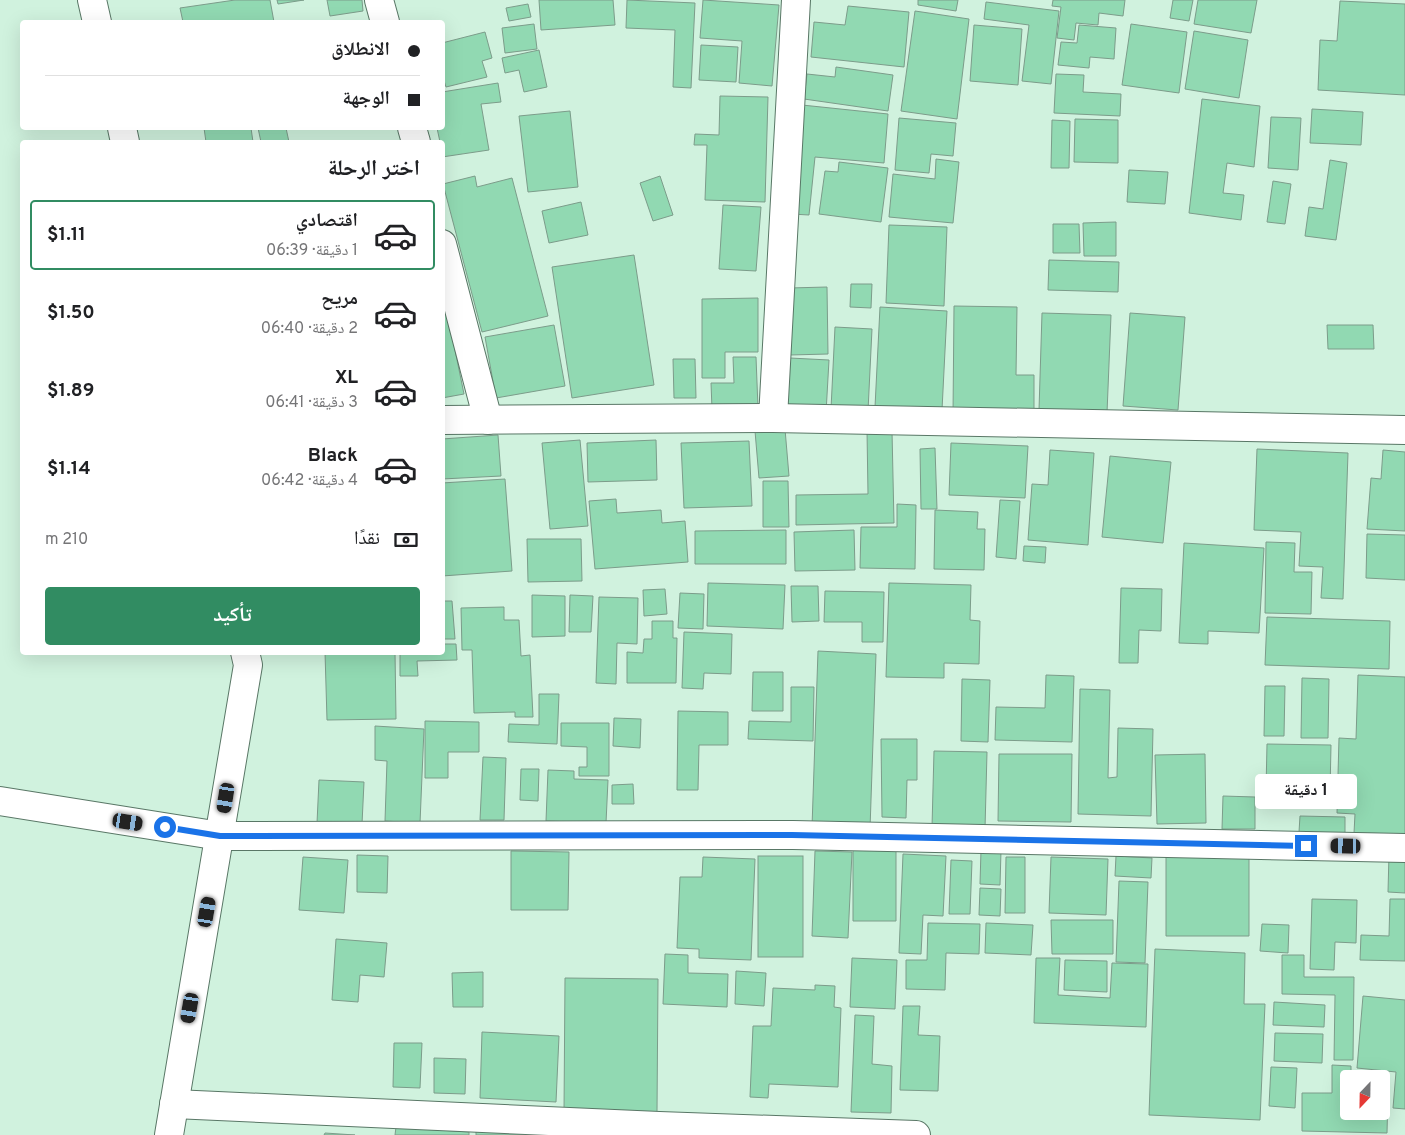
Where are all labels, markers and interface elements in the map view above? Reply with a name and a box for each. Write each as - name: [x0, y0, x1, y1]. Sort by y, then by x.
- text: الانطلاق: [331, 38, 390, 62]
- text: الوجهة: [342, 87, 390, 111]
- text: اختر الرحلة: [328, 156, 420, 183]
- text: اقتصادي: [296, 209, 358, 233]
- icon: car: [373, 213, 418, 258]
- text: $1.11: [47, 223, 86, 247]
- text: 1 دقيقة · 06:39: [266, 241, 358, 261]
- text: مريح: [321, 287, 358, 311]
- icon: car: [373, 291, 418, 336]
- text: $1.50: [47, 301, 95, 325]
- text: 2 دقيقة · 06:40: [261, 319, 358, 339]
- text: XL: [335, 366, 358, 390]
- icon: car: [373, 369, 418, 414]
- text: $1.89: [47, 379, 94, 403]
- text: 3 دقيقة · 06:41: [265, 393, 358, 413]
- text: Black: [308, 444, 358, 468]
- icon: car: [373, 447, 418, 492]
- text: $1.14: [47, 457, 91, 481]
- text: 4 دقيقة · 06:42: [261, 471, 358, 491]
- icon: cash: [392, 526, 420, 554]
- text: نقدًا: [354, 527, 380, 551]
- text: 210 m: [45, 530, 88, 550]
- button: تأكيد: [45, 587, 420, 645]
- callout: 1 دقيقة: [1255, 774, 1357, 808]
- text: 1 دقيقة: [1284, 781, 1328, 801]
- car: [216, 782, 235, 814]
- car: [112, 812, 143, 832]
- route start: [154, 816, 176, 838]
- route end: [1295, 835, 1317, 857]
- car: [1330, 838, 1361, 854]
- car: [197, 896, 216, 928]
- car: [180, 992, 199, 1024]
- north arrow: [1340, 1070, 1390, 1120]
- map controls: [1340, 1070, 1390, 1120]

